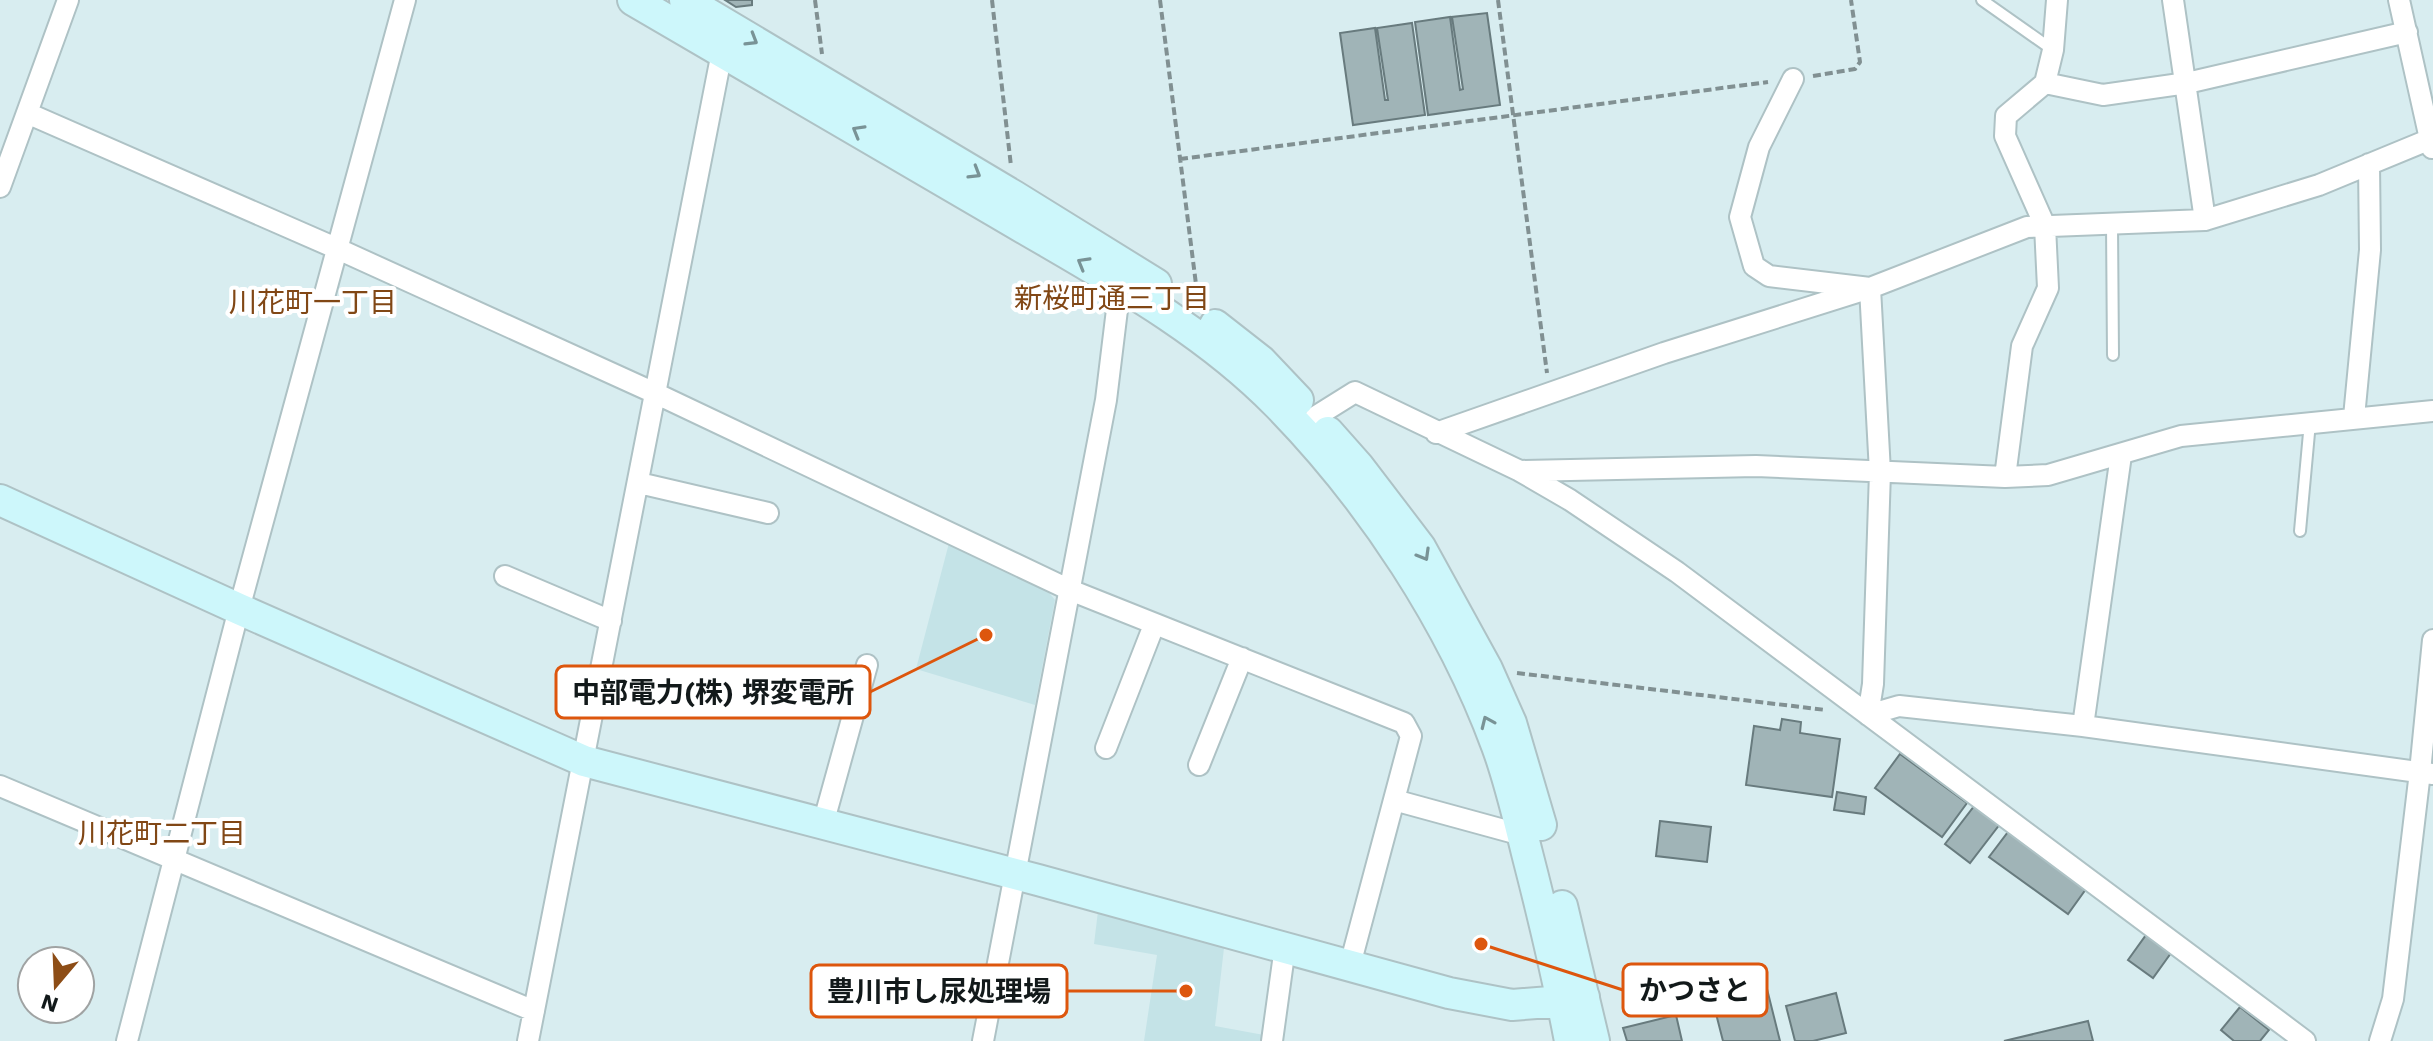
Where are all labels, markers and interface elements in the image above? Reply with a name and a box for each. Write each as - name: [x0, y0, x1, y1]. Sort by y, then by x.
- one-way arrow: [743, 30, 758, 46]
- one-way arrow: [853, 126, 867, 141]
- one-way arrow: [966, 163, 981, 179]
- one-way arrow: [1077, 257, 1092, 273]
- district label: 新桜町通三丁目: [1014, 282, 1210, 315]
- district label: 川花町一丁目: [229, 286, 397, 319]
- one-way arrow: [1414, 546, 1430, 560]
- callout: 中部電力(株) 堺変電所: [556, 666, 870, 718]
- text: 中部電力(株) 堺変電所: [572, 676, 854, 709]
- one-way arrow: [1480, 716, 1496, 731]
- district label: 川花町二丁目: [78, 817, 246, 850]
- north arrow: [16, 945, 96, 1025]
- callout: かつさと: [1623, 964, 1767, 1016]
- callout: 豊川市し尿処理場: [811, 965, 1067, 1017]
- text: かつさと: [1639, 974, 1751, 1007]
- text: 豊川市し尿処理場: [827, 975, 1051, 1008]
- text: N: [38, 989, 61, 1018]

